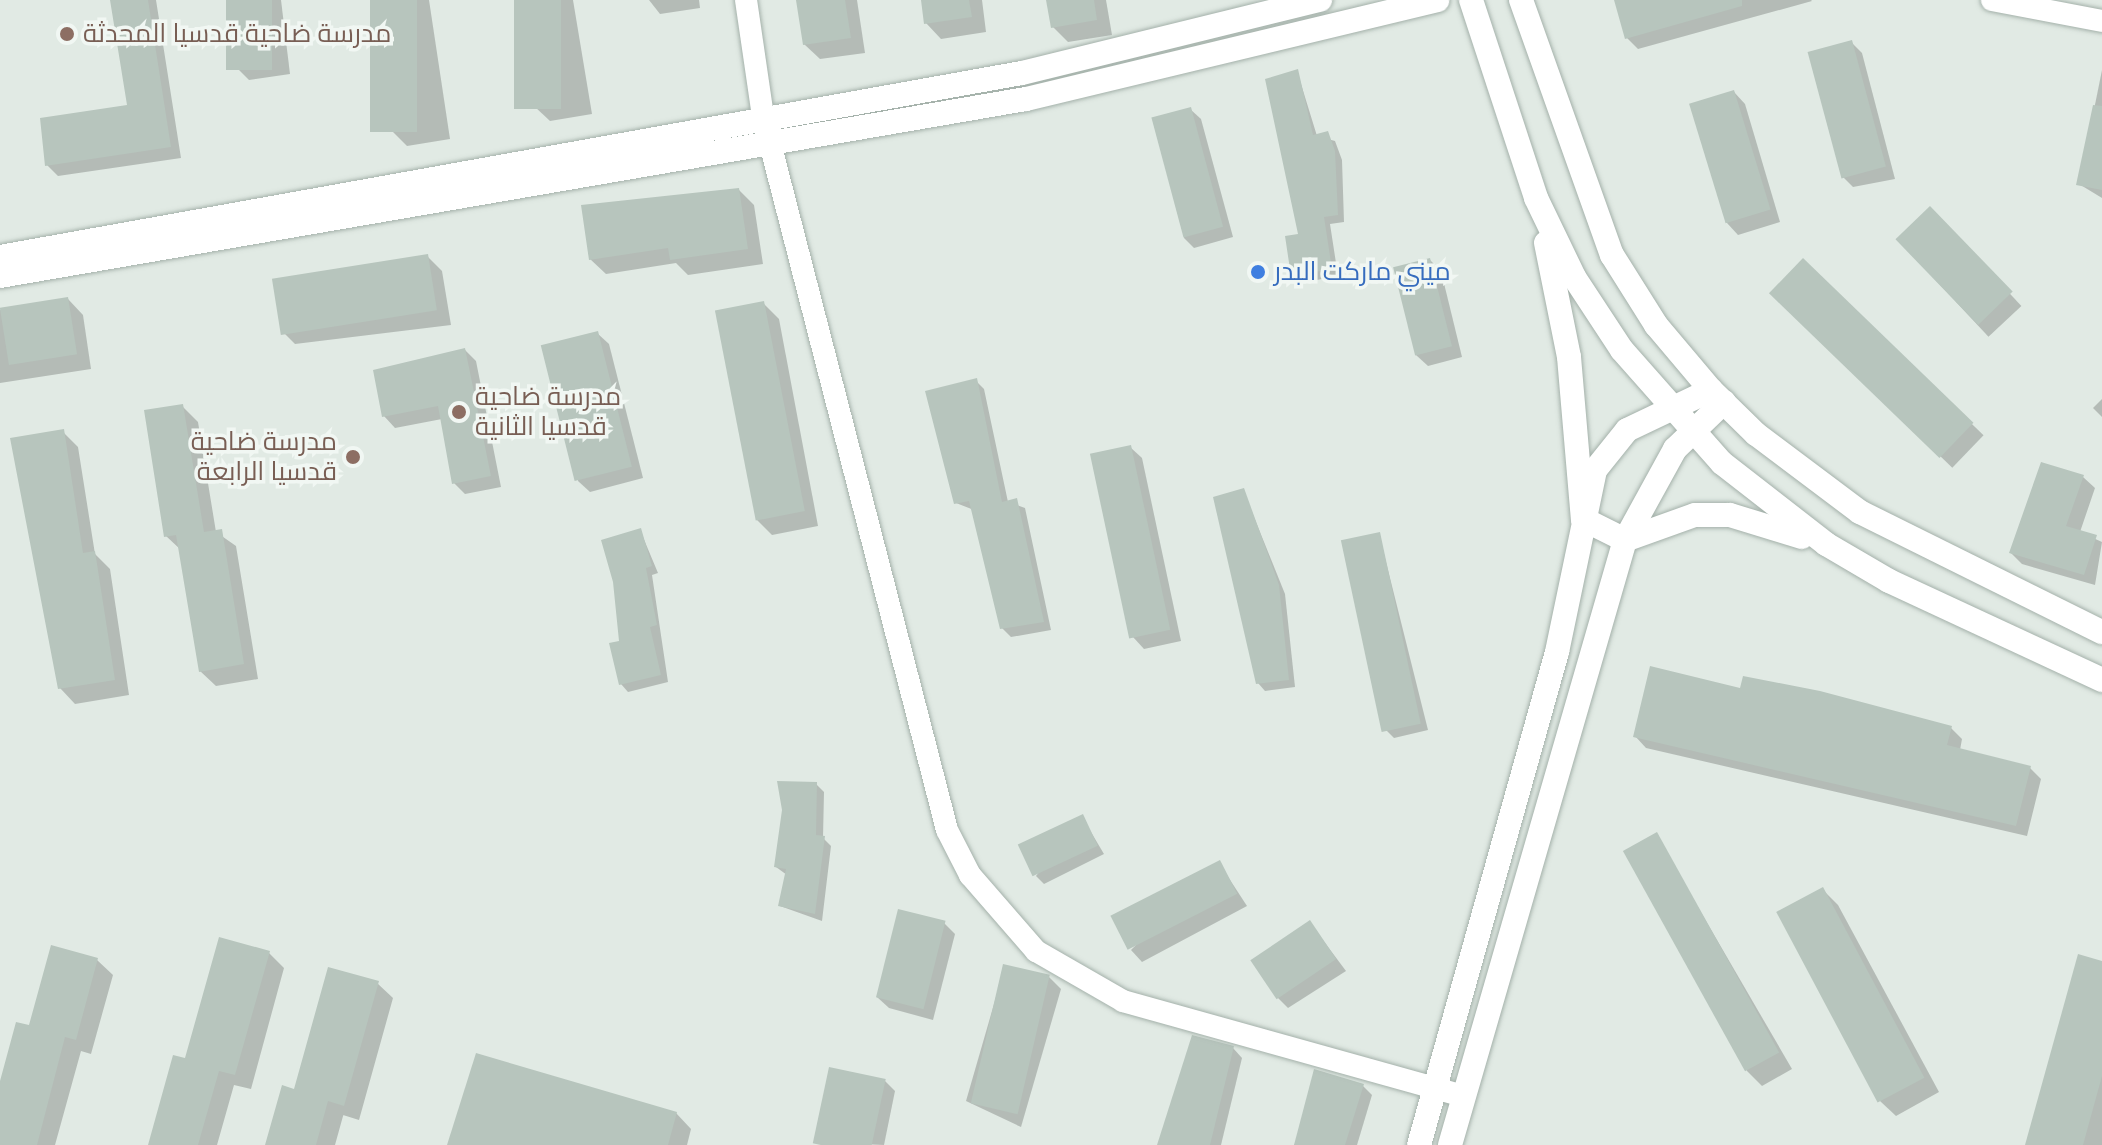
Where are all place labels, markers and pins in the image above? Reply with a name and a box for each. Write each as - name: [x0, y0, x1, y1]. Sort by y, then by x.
- place label: مدرسة ضاحية قدسيا المحدثة: [83, 18, 391, 50]
- marker: مدرسة ضاحية قدسيا المحدثة: [58, 25, 76, 43]
- place label: ميني ماركت البدر: [1274, 256, 1451, 288]
- marker: ميني ماركت البدر: [1249, 263, 1267, 281]
- place label: مدرسة ضاحية قدسيا الثانية: [475, 381, 621, 442]
- marker: مدرسة ضاحية قدسيا الثانية: [450, 403, 468, 421]
- place label: مدرسة ضاحية قدسيا الرابعة: [191, 426, 337, 488]
- marker: مدرسة ضاحية قدسيا الرابعة: [344, 448, 362, 466]

